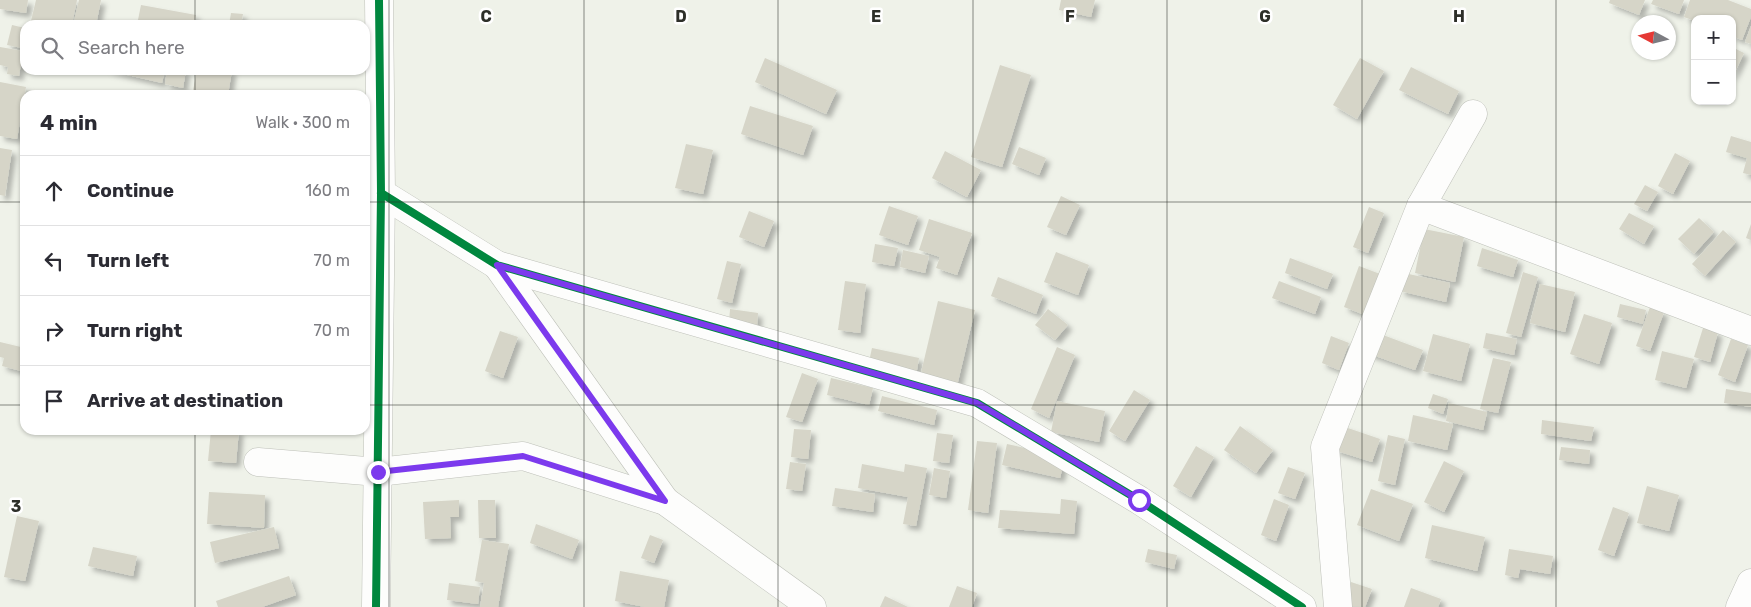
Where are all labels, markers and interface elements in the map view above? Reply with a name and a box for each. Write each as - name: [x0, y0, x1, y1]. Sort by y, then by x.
- text: C: [480, 7, 492, 26]
- text: D: [675, 7, 687, 26]
- text: E: [871, 7, 881, 26]
- text: F: [1065, 7, 1075, 26]
- text: G: [1259, 7, 1271, 26]
- text: H: [1453, 7, 1465, 26]
- north arrow: [1631, 15, 1676, 60]
- map controls: [1691, 15, 1736, 105]
- button: +: [1691, 15, 1736, 60]
- search box: [20, 20, 370, 75]
- icon: search: [38, 34, 66, 62]
- text: Search here: [78, 36, 185, 59]
- button: −: [1691, 60, 1736, 105]
- text: 4 min: [40, 110, 98, 135]
- text: Walk · 300 m: [256, 113, 350, 132]
- icon: ahead: [40, 177, 68, 205]
- text: Continue: [87, 179, 174, 202]
- text: 160 m: [305, 181, 350, 200]
- icon: left: [40, 247, 68, 275]
- text: Turn left: [87, 249, 169, 272]
- text: 70 m: [313, 251, 350, 270]
- icon: right: [40, 317, 68, 345]
- text: Turn right: [87, 319, 182, 342]
- text: 70 m: [313, 321, 350, 340]
- icon: arrive: [40, 387, 68, 415]
- text: Arrive at destination: [87, 389, 283, 412]
- route end: [367, 461, 390, 484]
- route start: [1128, 489, 1151, 512]
- text: 3: [11, 497, 21, 516]

